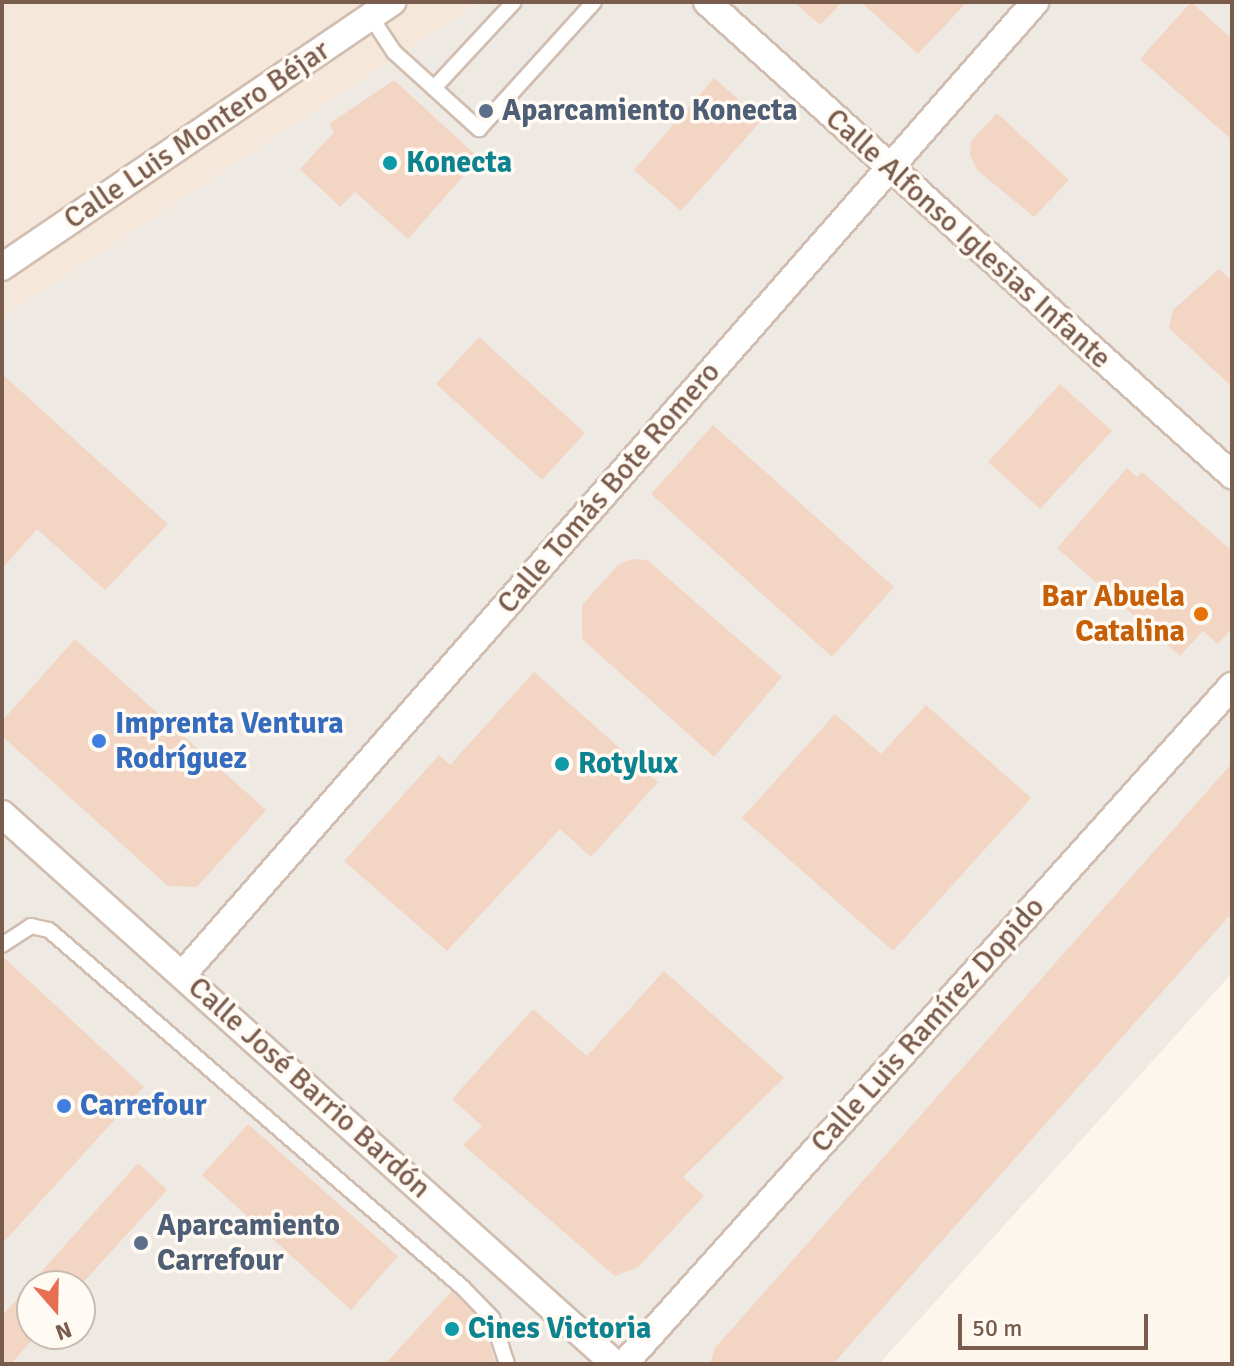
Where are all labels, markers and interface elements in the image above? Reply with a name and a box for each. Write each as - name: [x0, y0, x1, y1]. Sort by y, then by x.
- street label: Calle Luis Montero Béjar: [57, 33, 337, 237]
- place label: Aparcamiento Konecta: [502, 93, 798, 129]
- street label: Calle Alfonso Iglesias Infante: [818, 101, 1118, 377]
- marker: Aparcamiento Konecta: [477, 102, 495, 120]
- place label: Konecta: [406, 145, 512, 181]
- marker: Konecta: [381, 154, 399, 172]
- street label: Calle Tomás Bote Romero: [490, 355, 728, 621]
- place label: Bar Abuela Catalina: [1041, 579, 1185, 650]
- marker: Bar Abuela Catalina: [1192, 605, 1210, 623]
- place label: Imprenta Ventura Rodríguez: [115, 706, 344, 776]
- marker: Imprenta Ventura Rodríguez: [90, 732, 108, 750]
- place label: Rotylux: [578, 746, 678, 782]
- marker: Rotylux: [553, 755, 571, 773]
- street label: Calle Luis Ramírez Dopido: [804, 890, 1052, 1160]
- street label: Calle José Barrio Bardón: [180, 970, 438, 1206]
- place label: Carrefour: [80, 1088, 207, 1124]
- marker: Carrefour: [55, 1097, 73, 1115]
- place label: Aparcamiento Carrefour: [157, 1208, 340, 1278]
- marker: Aparcamiento Carrefour: [132, 1234, 150, 1252]
- north arrow: [16, 1270, 96, 1350]
- scale bar: [962, 1298, 1152, 1348]
- place label: Cines Victoria: [468, 1311, 651, 1347]
- text: 50 m: [972, 1313, 1022, 1343]
- text: N: [52, 1316, 76, 1346]
- marker: Cines Victoria: [443, 1320, 461, 1338]

